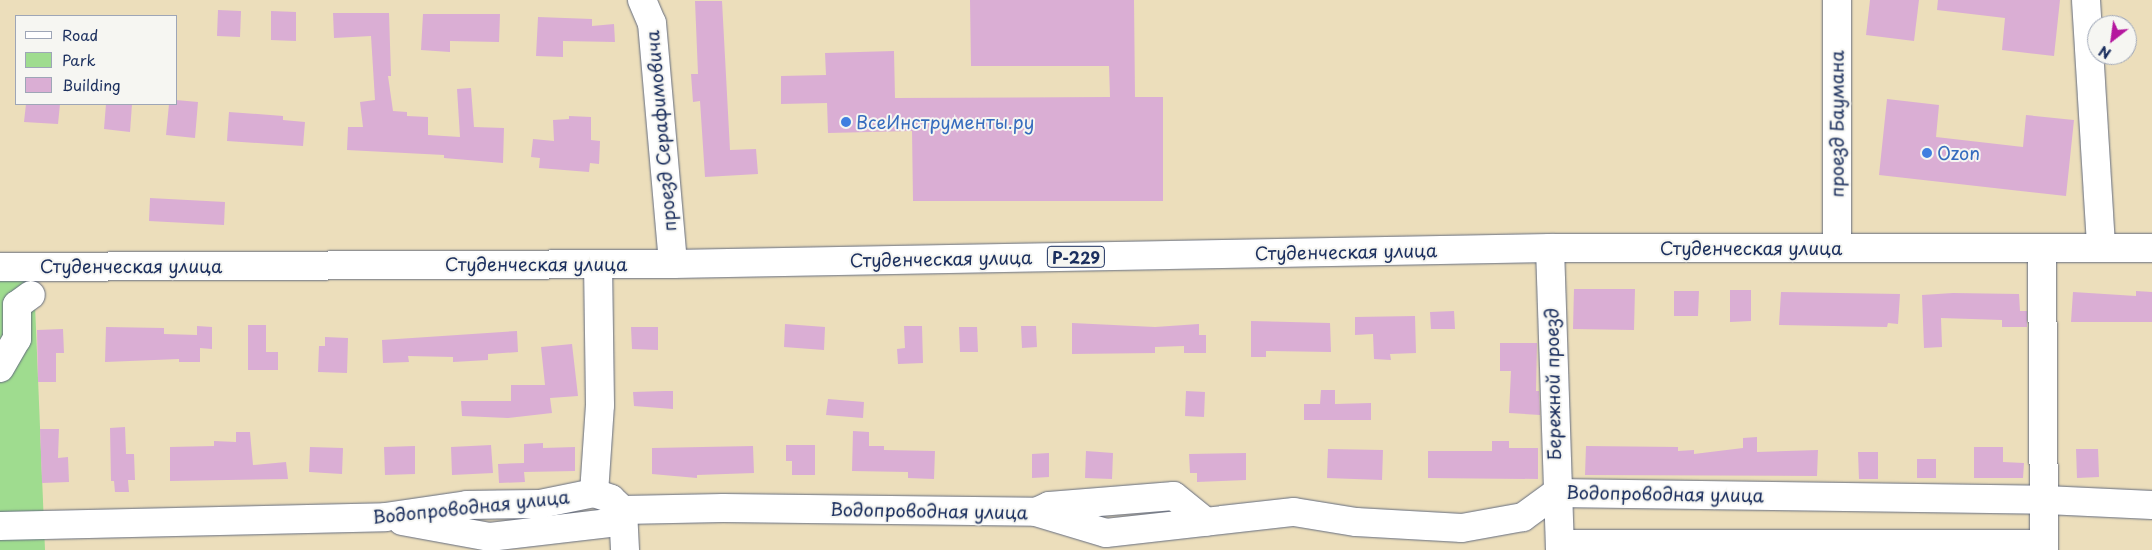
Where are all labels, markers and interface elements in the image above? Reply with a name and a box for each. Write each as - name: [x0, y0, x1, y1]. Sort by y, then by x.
- legend: [15, 15, 178, 105]
- north arrow: [2087, 15, 2137, 65]
- text: Road: [62, 23, 98, 46]
- street label: проезд Серафимовича: [641, 29, 681, 233]
- text: N: [2095, 41, 2115, 64]
- text: Park: [62, 48, 96, 71]
- street label: проезд Баумана: [1826, 50, 1848, 198]
- text: Building: [62, 73, 121, 96]
- place label: ВсеИнструменты.ру: [856, 111, 1034, 133]
- marker: ВсеИнструменты.ру: [840, 116, 852, 128]
- place label: Ozon: [1937, 142, 1980, 164]
- marker: Ozon: [1921, 147, 1933, 159]
- street label: Студенческая улица: [1659, 237, 1843, 259]
- street label: Студенческая улица: [1254, 240, 1438, 264]
- road number: Р-229: [1046, 243, 1106, 270]
- street label: Студенческая улица: [849, 247, 1033, 271]
- street label: Студенческая улица: [444, 253, 628, 275]
- street label: Студенческая улица: [39, 255, 223, 277]
- street label: Бережной проезд: [1541, 308, 1565, 460]
- street label: Водопроводная улица: [1565, 481, 1765, 507]
- street label: Водопроводная улица: [371, 486, 571, 528]
- street label: Водопроводная улица: [829, 498, 1029, 524]

